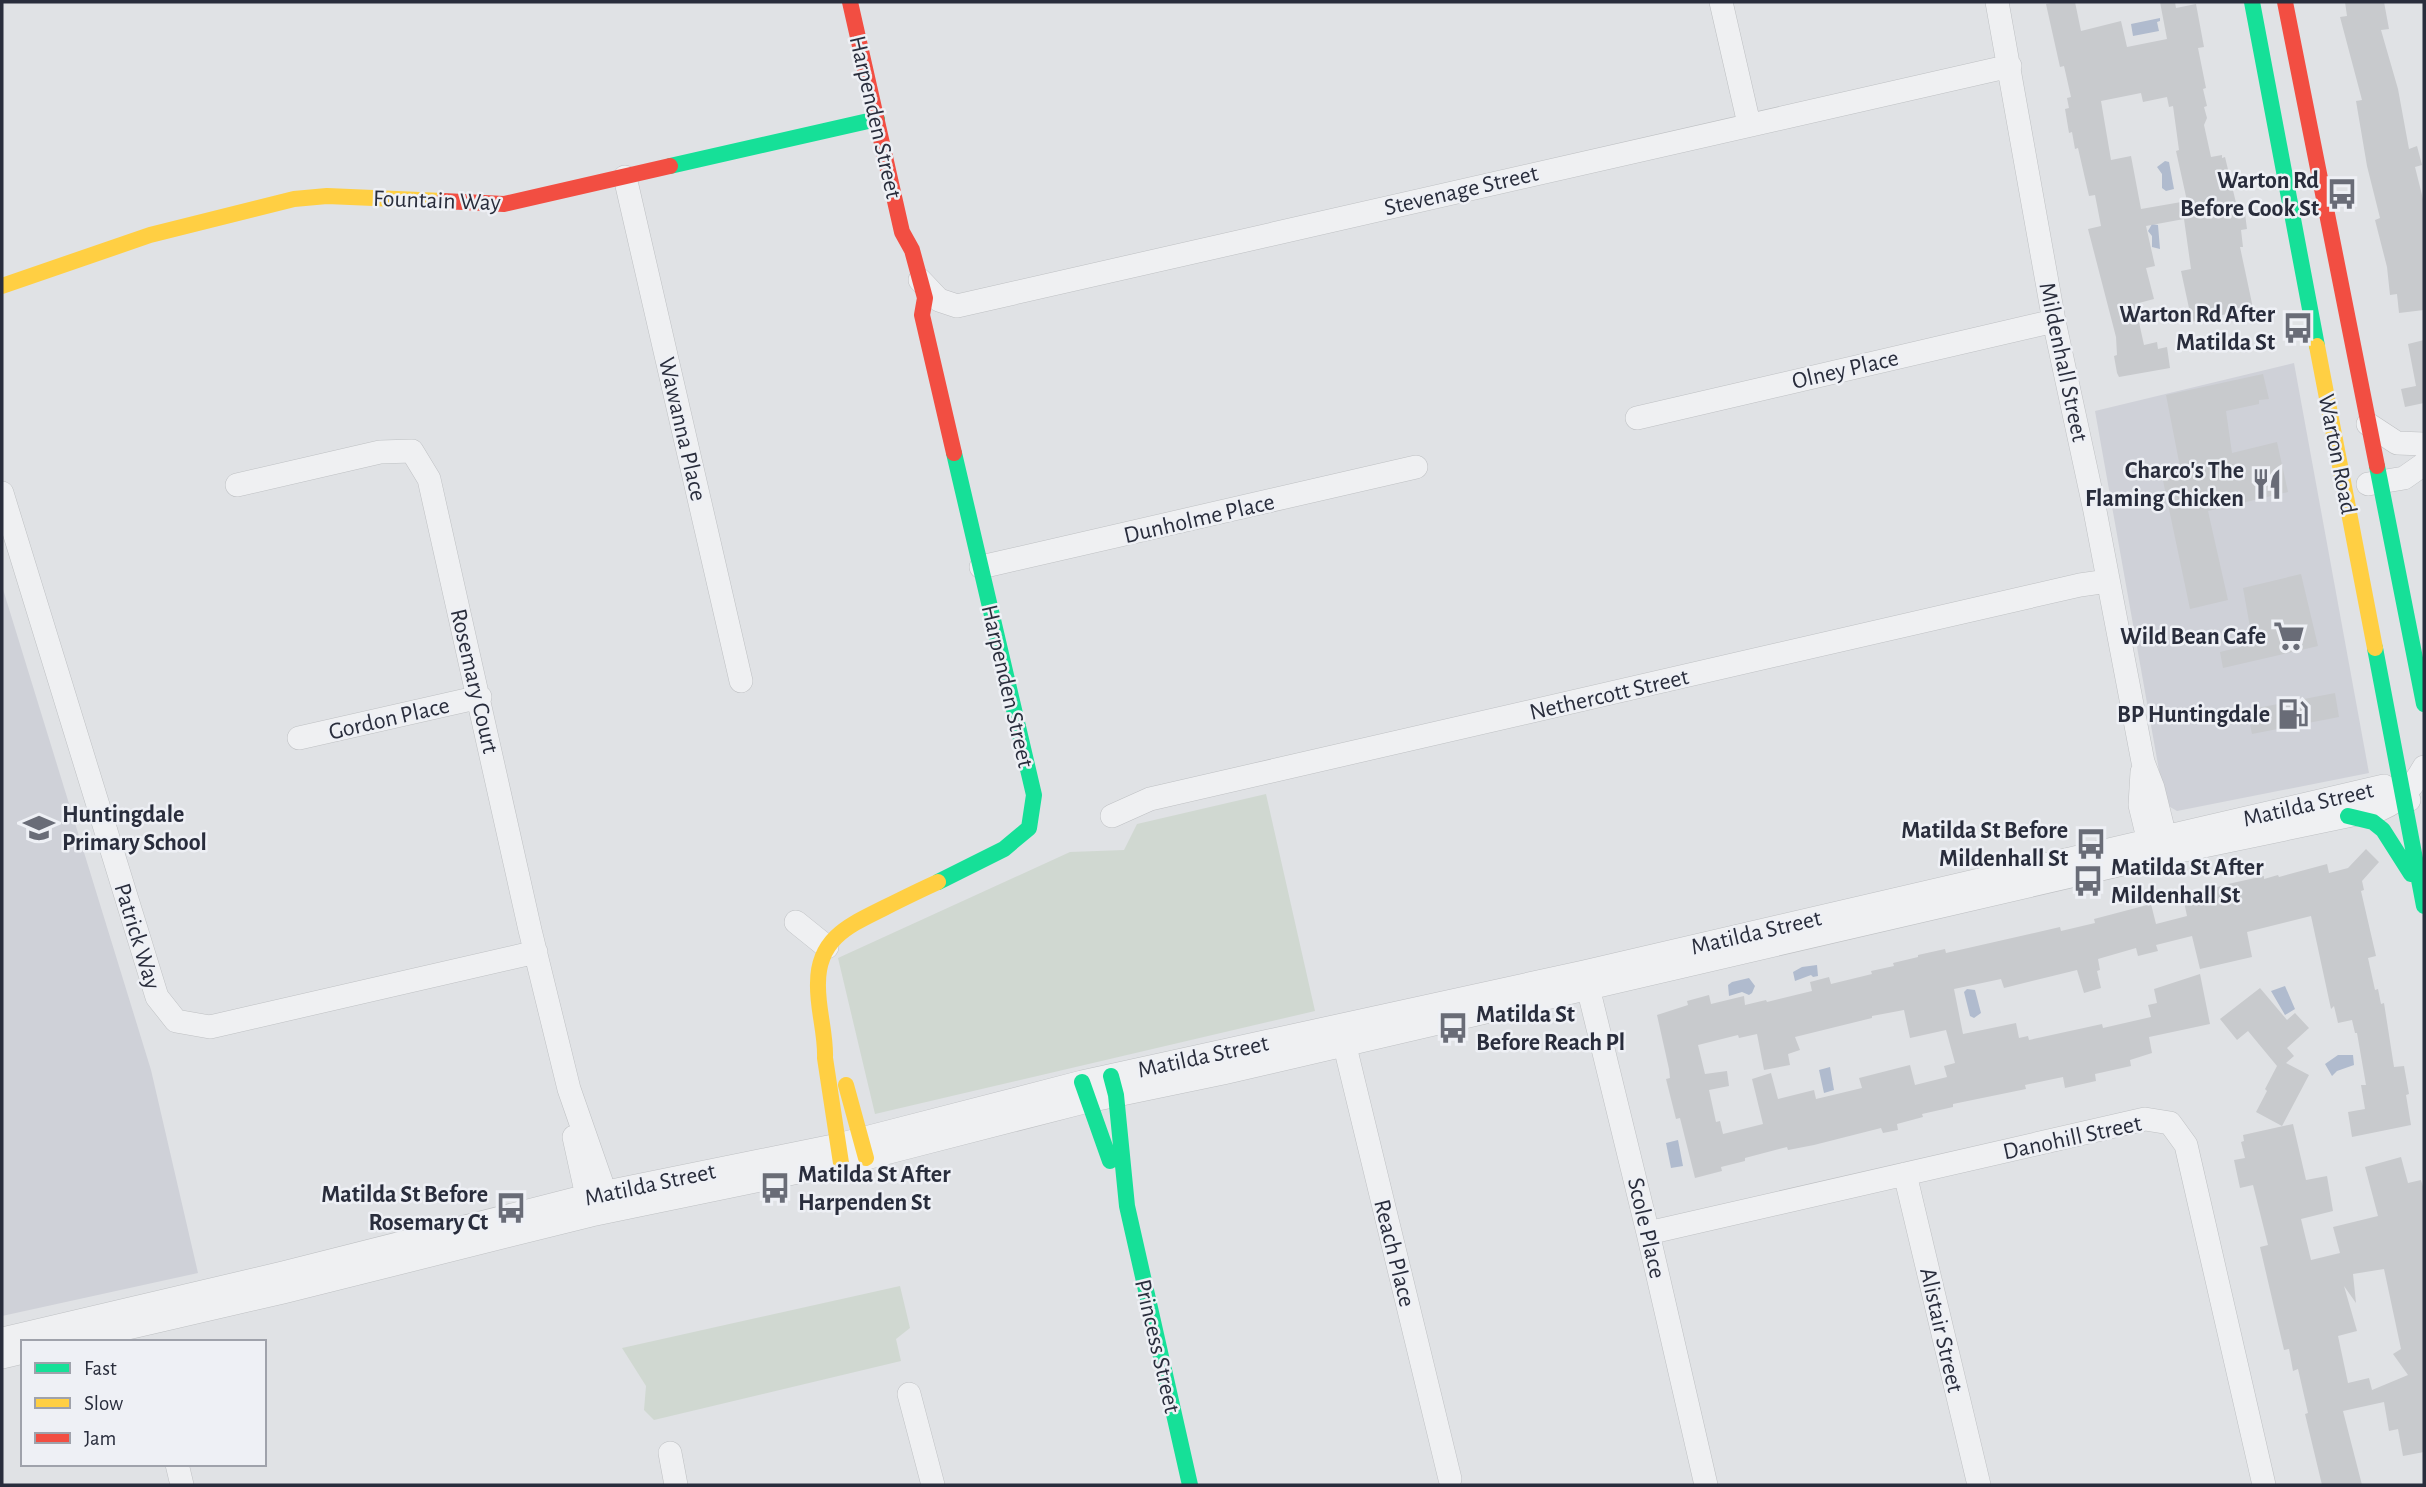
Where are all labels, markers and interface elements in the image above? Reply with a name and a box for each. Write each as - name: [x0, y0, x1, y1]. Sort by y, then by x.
- street label: Harpenden Street: [845, 33, 906, 201]
- street label: Stevenage Street: [1382, 162, 1541, 220]
- place label: Warton Rd Before Cook St: [2180, 169, 2319, 221]
- bus stop icon: Warton Rd Before Cook St: [2325, 177, 2359, 211]
- street label: Fountain Way: [373, 187, 501, 215]
- street label: Mildenhall Street: [2034, 280, 2092, 444]
- place label: Warton Rd After Matilda St: [2119, 303, 2276, 355]
- bus stop icon: Warton Rd After Matilda St: [2281, 311, 2315, 345]
- street label: Olney Place: [1790, 346, 1901, 394]
- street label: Wawanna Place: [654, 355, 710, 503]
- street label: Warton Road: [2314, 392, 2360, 516]
- place label: Charco's The Flaming Chicken: [2085, 459, 2244, 511]
- restaurant icon: Charco's The Flaming Chicken: [2250, 467, 2284, 501]
- street label: Dunholme Place: [1121, 490, 1277, 548]
- street label: Harpenden Street: [977, 602, 1038, 770]
- street label: Rosemary Court: [446, 607, 502, 756]
- supermarket icon: Wild Bean Cafe: [2272, 619, 2306, 653]
- place label: Wild Bean Cafe: [2120, 625, 2266, 649]
- street label: Nethercott Street: [1527, 665, 1692, 725]
- street label: Gordon Place: [326, 693, 452, 745]
- fuel station icon: BP Huntingdale: [2276, 697, 2310, 731]
- place label: BP Huntingdale: [2117, 703, 2270, 727]
- street label: Matilda Street: [2241, 778, 2376, 832]
- place label: Huntingdale Primary School: [62, 803, 207, 855]
- school or university icon: Huntingdale Primary School: [22, 811, 56, 845]
- place label: Matilda St Before Mildenhall St: [1901, 819, 2068, 871]
- bus stop icon: Matilda St Before Mildenhall St: [2074, 827, 2108, 861]
- place label: Matilda St After Mildenhall St: [2111, 856, 2264, 908]
- bus stop icon: Matilda St After Mildenhall St: [2071, 864, 2105, 898]
- street label: Patrick Way: [110, 880, 165, 992]
- street label: Matilda Street: [1689, 906, 1824, 960]
- place label: Matilda St Before Reach Pl: [1476, 1003, 1625, 1055]
- bus stop icon: Matilda St Before Reach Pl: [1436, 1011, 1470, 1045]
- street label: Matilda Street: [1136, 1031, 1271, 1083]
- street label: Danohill Street: [2001, 1111, 2144, 1164]
- street label: Matilda Street: [583, 1159, 718, 1211]
- place label: Matilda St After Harpenden St: [798, 1163, 951, 1215]
- bus stop icon: Matilda St After Harpenden St: [758, 1171, 792, 1205]
- street label: Scole Place: [1623, 1176, 1669, 1281]
- place label: Matilda St Before Rosemary Ct: [321, 1183, 488, 1235]
- bus stop icon: Matilda St Before Rosemary Ct: [494, 1191, 528, 1225]
- street label: Reach Place: [1369, 1197, 1419, 1310]
- street label: Alistair Street: [1915, 1266, 1967, 1395]
- street label: Princess Street: [1130, 1277, 1184, 1416]
- legend: [21, 1340, 266, 1466]
- text: Fast: [84, 1358, 117, 1379]
- text: Slow: [84, 1393, 123, 1414]
- text: Jam: [84, 1428, 116, 1449]

